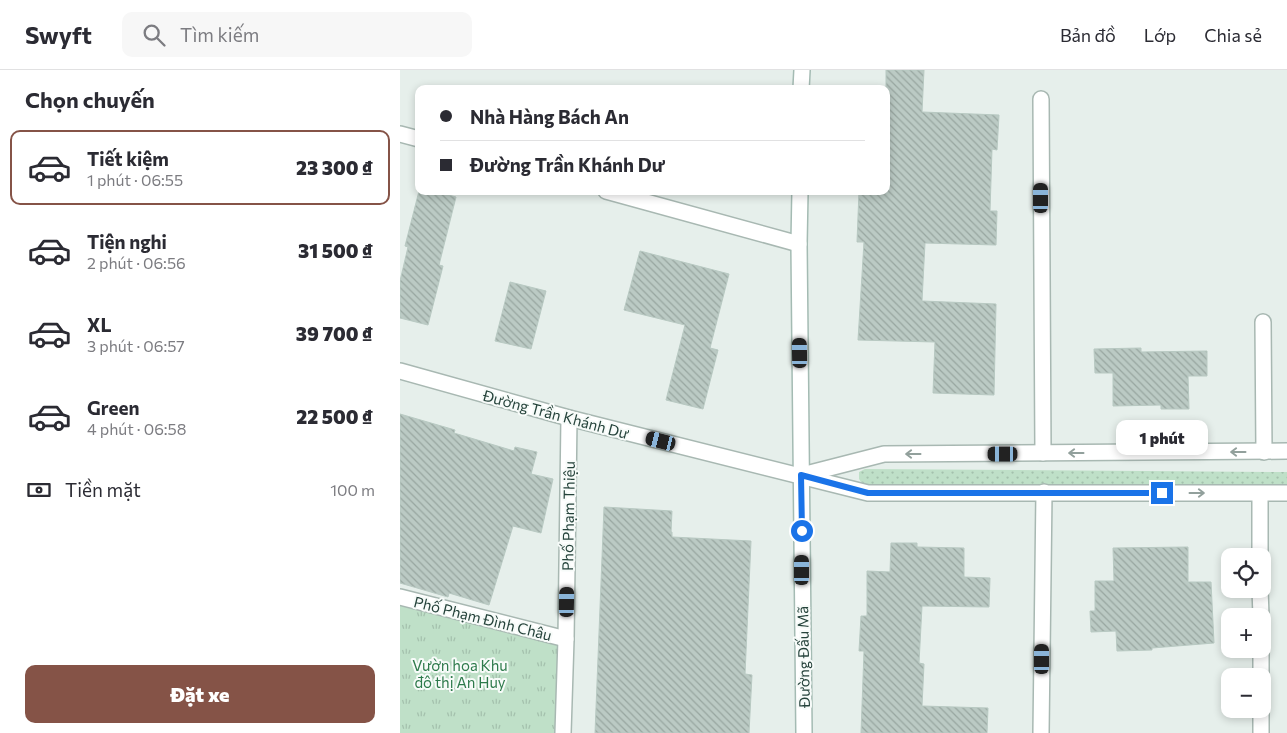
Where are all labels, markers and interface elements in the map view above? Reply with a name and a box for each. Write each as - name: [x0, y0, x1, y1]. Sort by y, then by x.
- search box: [122, 12, 472, 57]
- text: Swyft: [25, 20, 92, 49]
- icon: search: [140, 21, 168, 49]
- text: Tìm kiếm: [180, 23, 259, 46]
- text: Bản đồ: [1060, 24, 1116, 46]
- text: Lớp: [1144, 24, 1176, 46]
- text: Chia sẻ: [1204, 24, 1262, 46]
- text: Chọn chuyến: [25, 86, 155, 113]
- text: Nhà Hàng Bách An: [470, 105, 629, 128]
- icon: car: [27, 145, 72, 190]
- text: Tiết kiệm: [87, 147, 169, 170]
- text: Đường Trần Khánh Dư: [470, 153, 665, 176]
- text: 23 300 ₫: [296, 156, 373, 179]
- text: 1 phút · 06:55: [87, 170, 183, 189]
- car: [1033, 183, 1048, 213]
- icon: car: [27, 228, 72, 273]
- text: Tiện nghi: [87, 230, 167, 253]
- text: 31 500 ₫: [298, 239, 373, 262]
- text: 2 phút · 06:56: [87, 253, 186, 272]
- icon: car: [27, 311, 72, 356]
- text: XL: [87, 313, 112, 336]
- text: 39 700 ₫: [296, 322, 373, 345]
- text: 3 phút · 06:57: [87, 336, 185, 355]
- car: [792, 338, 807, 368]
- street label: Đường Trần Khánh Dư: [480, 386, 631, 442]
- icon: car: [27, 394, 72, 439]
- text: Green: [87, 396, 139, 419]
- text: 22 500 ₫: [296, 405, 373, 428]
- text: 4 phút · 06:58: [87, 419, 187, 438]
- callout: 1 phút: [1116, 420, 1208, 456]
- text: 1 phút: [1139, 428, 1185, 447]
- car: [644, 430, 677, 452]
- car: [988, 447, 1018, 462]
- one-way arrow: [1231, 447, 1247, 457]
- one-way arrow: [1068, 448, 1084, 458]
- one-way arrow: [906, 449, 922, 459]
- street label: Phố Phạm Thiệu: [558, 461, 578, 571]
- icon: cash: [25, 476, 53, 504]
- text: Tiền mặt: [65, 478, 141, 501]
- text: 100 m: [330, 480, 375, 499]
- route end: [1151, 482, 1173, 504]
- one-way arrow: [1189, 488, 1205, 498]
- route start: [791, 520, 813, 542]
- map controls: [1221, 548, 1271, 718]
- button: locate: [1221, 548, 1271, 598]
- car: [794, 555, 809, 585]
- car: [559, 587, 574, 617]
- street label: Phố Phạm Đình Châu: [412, 592, 554, 644]
- street label: Đường Đấu Mã: [793, 606, 813, 709]
- button: +: [1221, 608, 1271, 658]
- car: [1034, 644, 1049, 674]
- park label: Vườn hoa Khu đô thị An Huy: [412, 656, 508, 691]
- button: Đặt xe: [25, 665, 375, 723]
- button: −: [1221, 668, 1271, 718]

